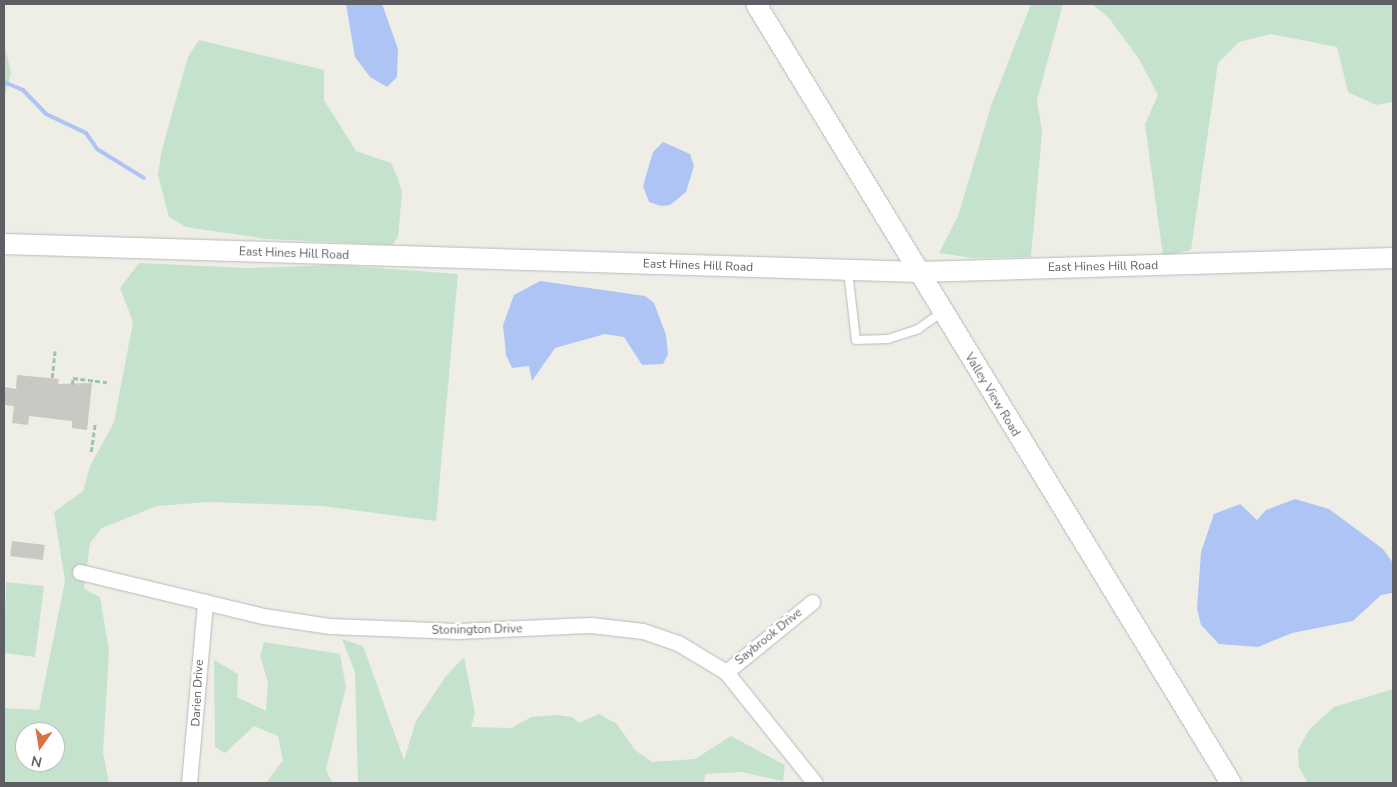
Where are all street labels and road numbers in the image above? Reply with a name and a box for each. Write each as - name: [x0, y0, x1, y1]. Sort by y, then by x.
- street label: East Hines Hill Road: [239, 245, 349, 263]
- street label: East Hines Hill Road: [643, 257, 753, 275]
- street label: East Hines Hill Road: [1048, 259, 1158, 275]
- street label: Valley View Road: [961, 351, 1023, 439]
- street label: Saybrook Drive: [733, 606, 805, 668]
- street label: Stonington Drive: [431, 622, 523, 638]
- street label: Darien Drive: [189, 659, 207, 727]

